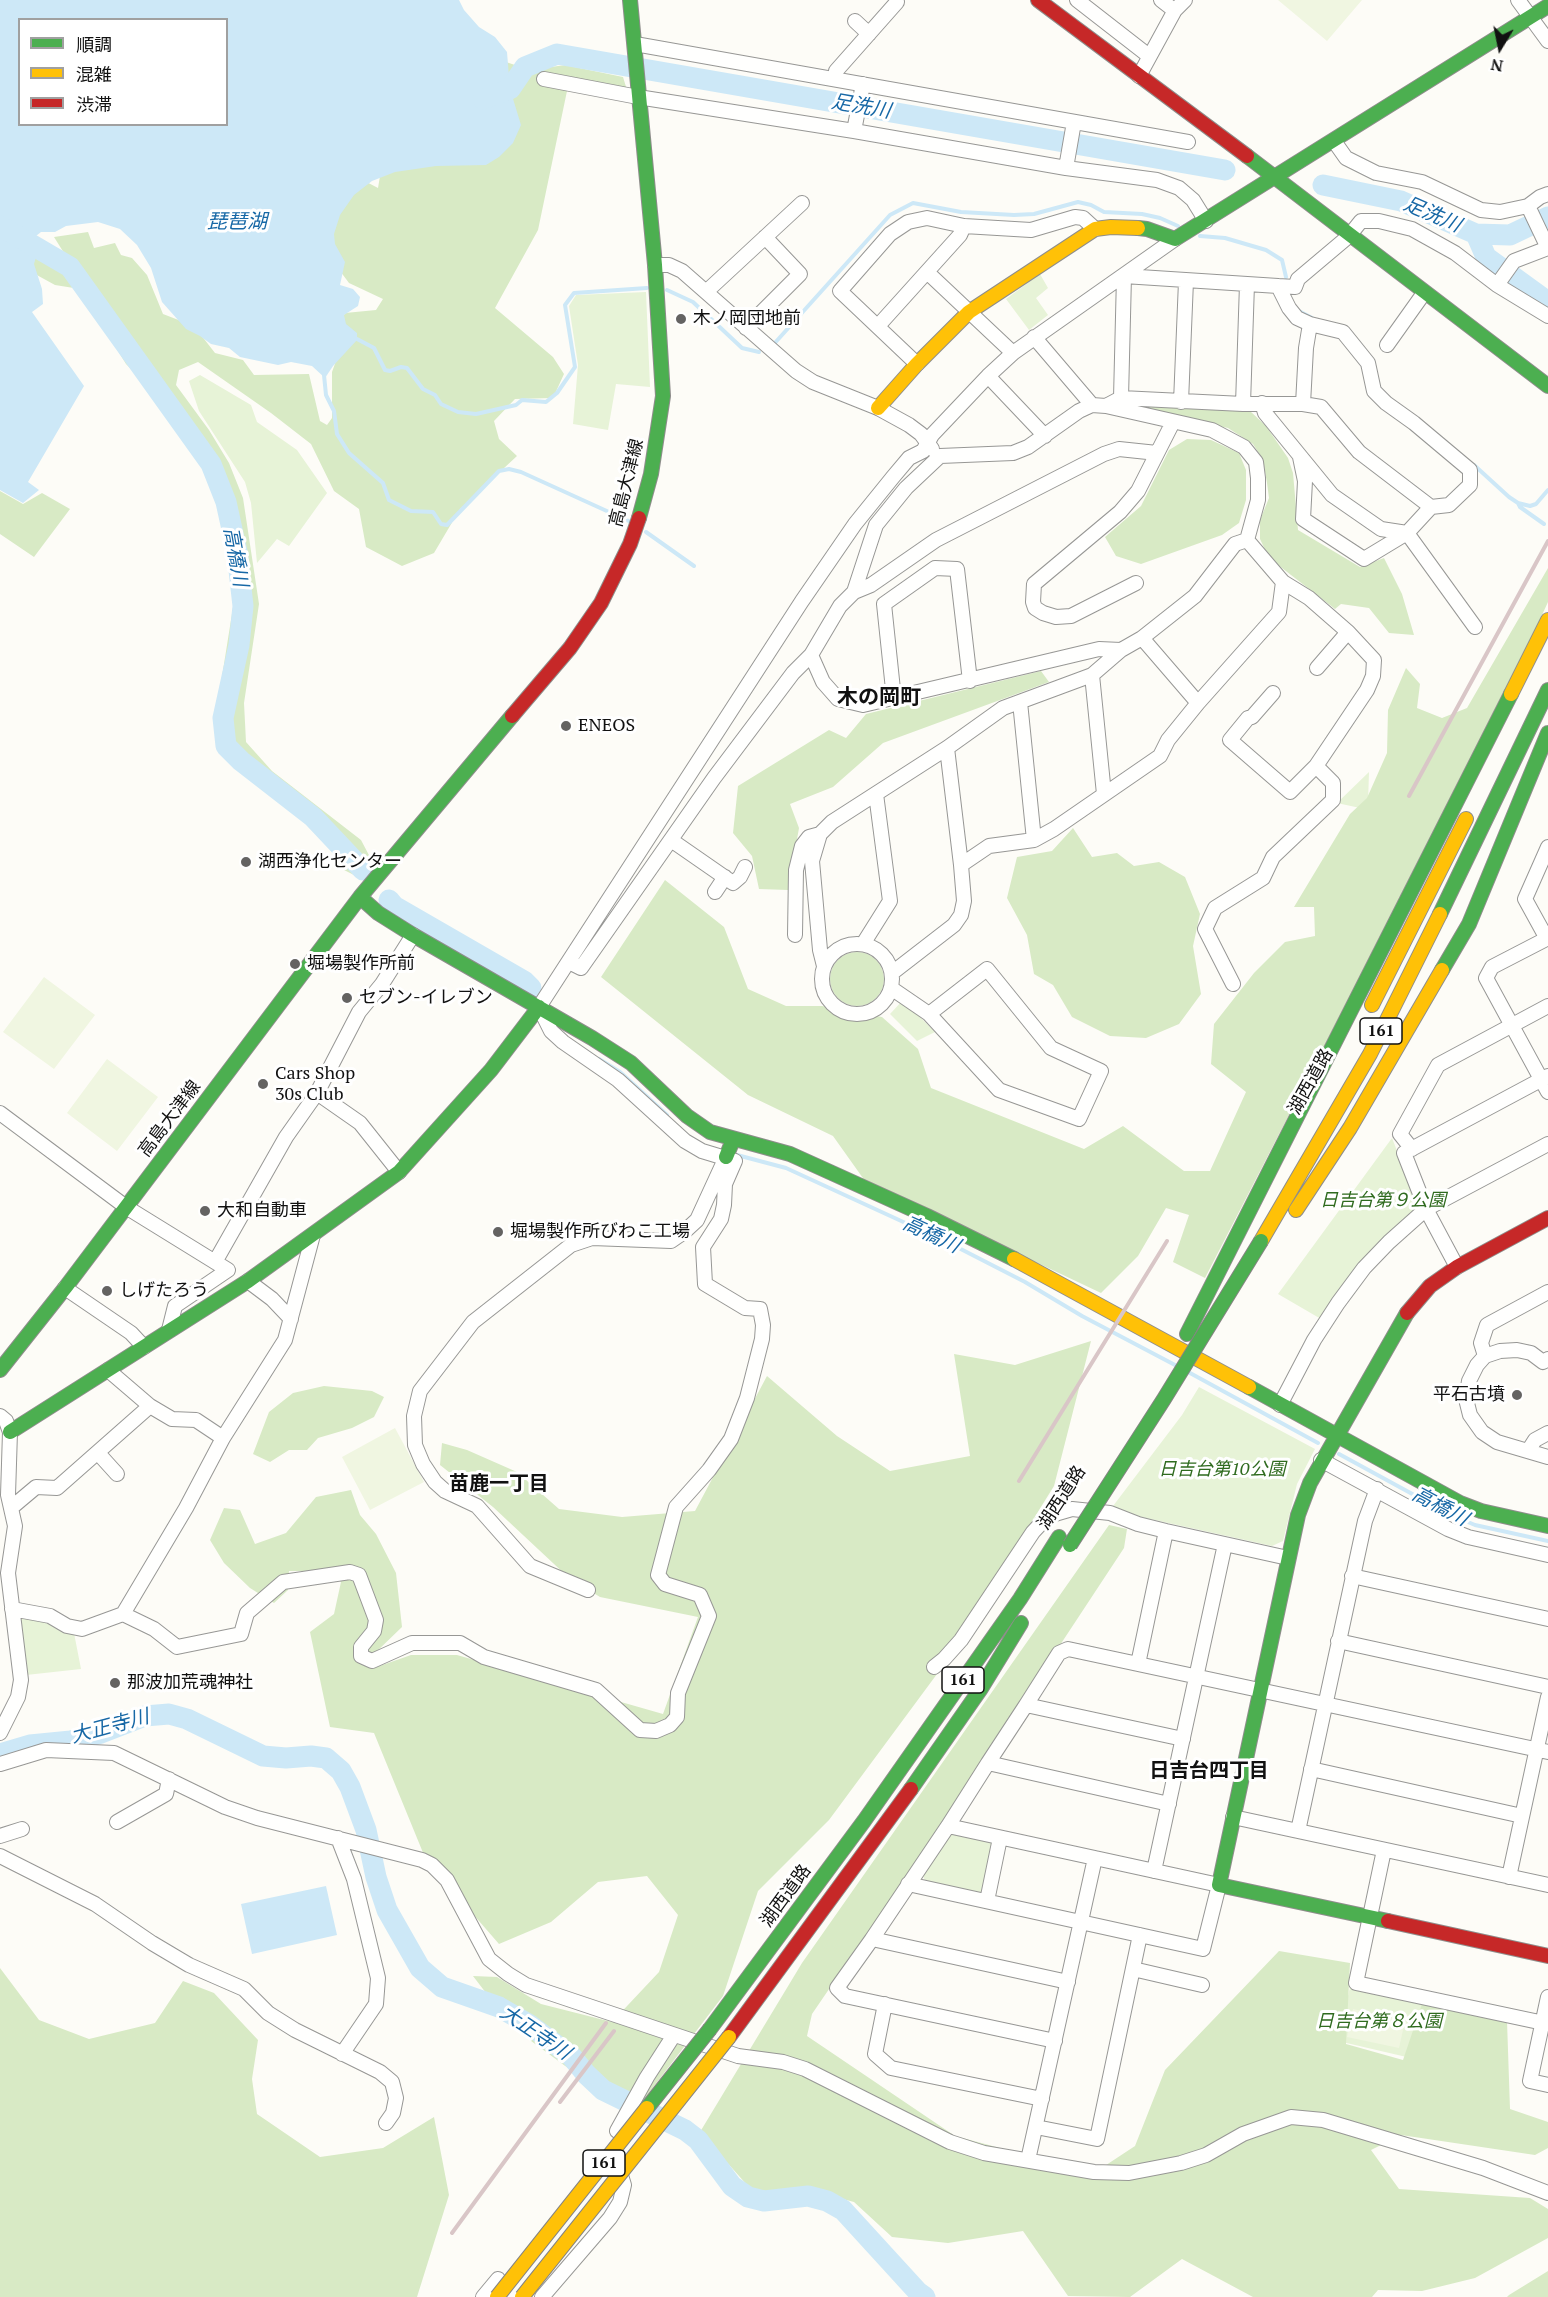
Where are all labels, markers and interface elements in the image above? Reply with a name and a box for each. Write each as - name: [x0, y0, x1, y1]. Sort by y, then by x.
- legend: [18, 18, 228, 126]
- north arrow: [1470, 18, 1530, 78]
- text: 順調: [76, 32, 112, 56]
- text: N: [1489, 54, 1505, 78]
- text: 混雑: [76, 62, 112, 86]
- water label: 足洗川: [829, 90, 893, 124]
- text: 渋滞: [76, 92, 112, 116]
- water label: 足洗川: [1400, 192, 1464, 238]
- water label: 琵琶湖: [207, 210, 267, 234]
- place label: 木ノ岡団地前: [693, 308, 801, 330]
- marker: 木ノ岡団地前: [674, 312, 688, 326]
- street label: 高島大津線: [606, 437, 648, 529]
- water label: 高橋川: [218, 525, 252, 589]
- district label: 木の岡町: [837, 685, 921, 711]
- place label: ENEOS: [578, 715, 635, 737]
- marker: ENEOS: [559, 719, 573, 733]
- place label: 湖西浄化センター: [258, 851, 402, 873]
- marker: 湖西浄化センター: [239, 855, 253, 869]
- place label: 堀場製作所前: [307, 953, 415, 975]
- marker: 堀場製作所前: [288, 957, 302, 971]
- place label: セブン-イレブン: [359, 987, 493, 1009]
- marker: セブン-イレブン: [340, 991, 354, 1005]
- road number: 161: [1360, 1018, 1402, 1044]
- street label: 湖西道路: [1284, 1045, 1338, 1119]
- place label: Cars Shop 30s Club: [275, 1063, 355, 1106]
- street label: 高島大津線: [134, 1077, 206, 1161]
- marker: Cars Shop 30s Club: [256, 1077, 270, 1091]
- park label: 日吉台第９公園: [1320, 1190, 1446, 1212]
- place label: 大和自動車: [217, 1200, 307, 1222]
- marker: 大和自動車: [198, 1204, 212, 1218]
- water label: 高橋川: [899, 1211, 963, 1259]
- place label: 堀場製作所びわこ工場: [510, 1221, 690, 1243]
- marker: 堀場製作所びわこ工場: [491, 1225, 505, 1239]
- place label: しげたろう: [119, 1280, 209, 1302]
- marker: しげたろう: [100, 1284, 114, 1298]
- place label: 平石古墳: [1433, 1384, 1505, 1406]
- marker: 平石古墳: [1510, 1388, 1524, 1402]
- park label: 日吉台第10公園: [1159, 1459, 1285, 1481]
- street label: 湖西道路: [1033, 1462, 1091, 1534]
- district label: 苗鹿一丁目: [449, 1472, 549, 1496]
- water label: 高橋川: [1408, 1482, 1472, 1532]
- road number: 161: [942, 1667, 984, 1693]
- place label: 那波加荒魂神社: [127, 1672, 253, 1694]
- marker: 那波加荒魂神社: [108, 1676, 122, 1690]
- water label: 大正寺川: [68, 1705, 152, 1749]
- district label: 日吉台四丁目: [1149, 1759, 1269, 1783]
- street label: 湖西道路: [756, 1861, 816, 1931]
- water label: 大正寺川: [495, 2001, 575, 2065]
- park label: 日吉台第８公園: [1316, 2011, 1442, 2033]
- road number: 161: [583, 2150, 625, 2176]

